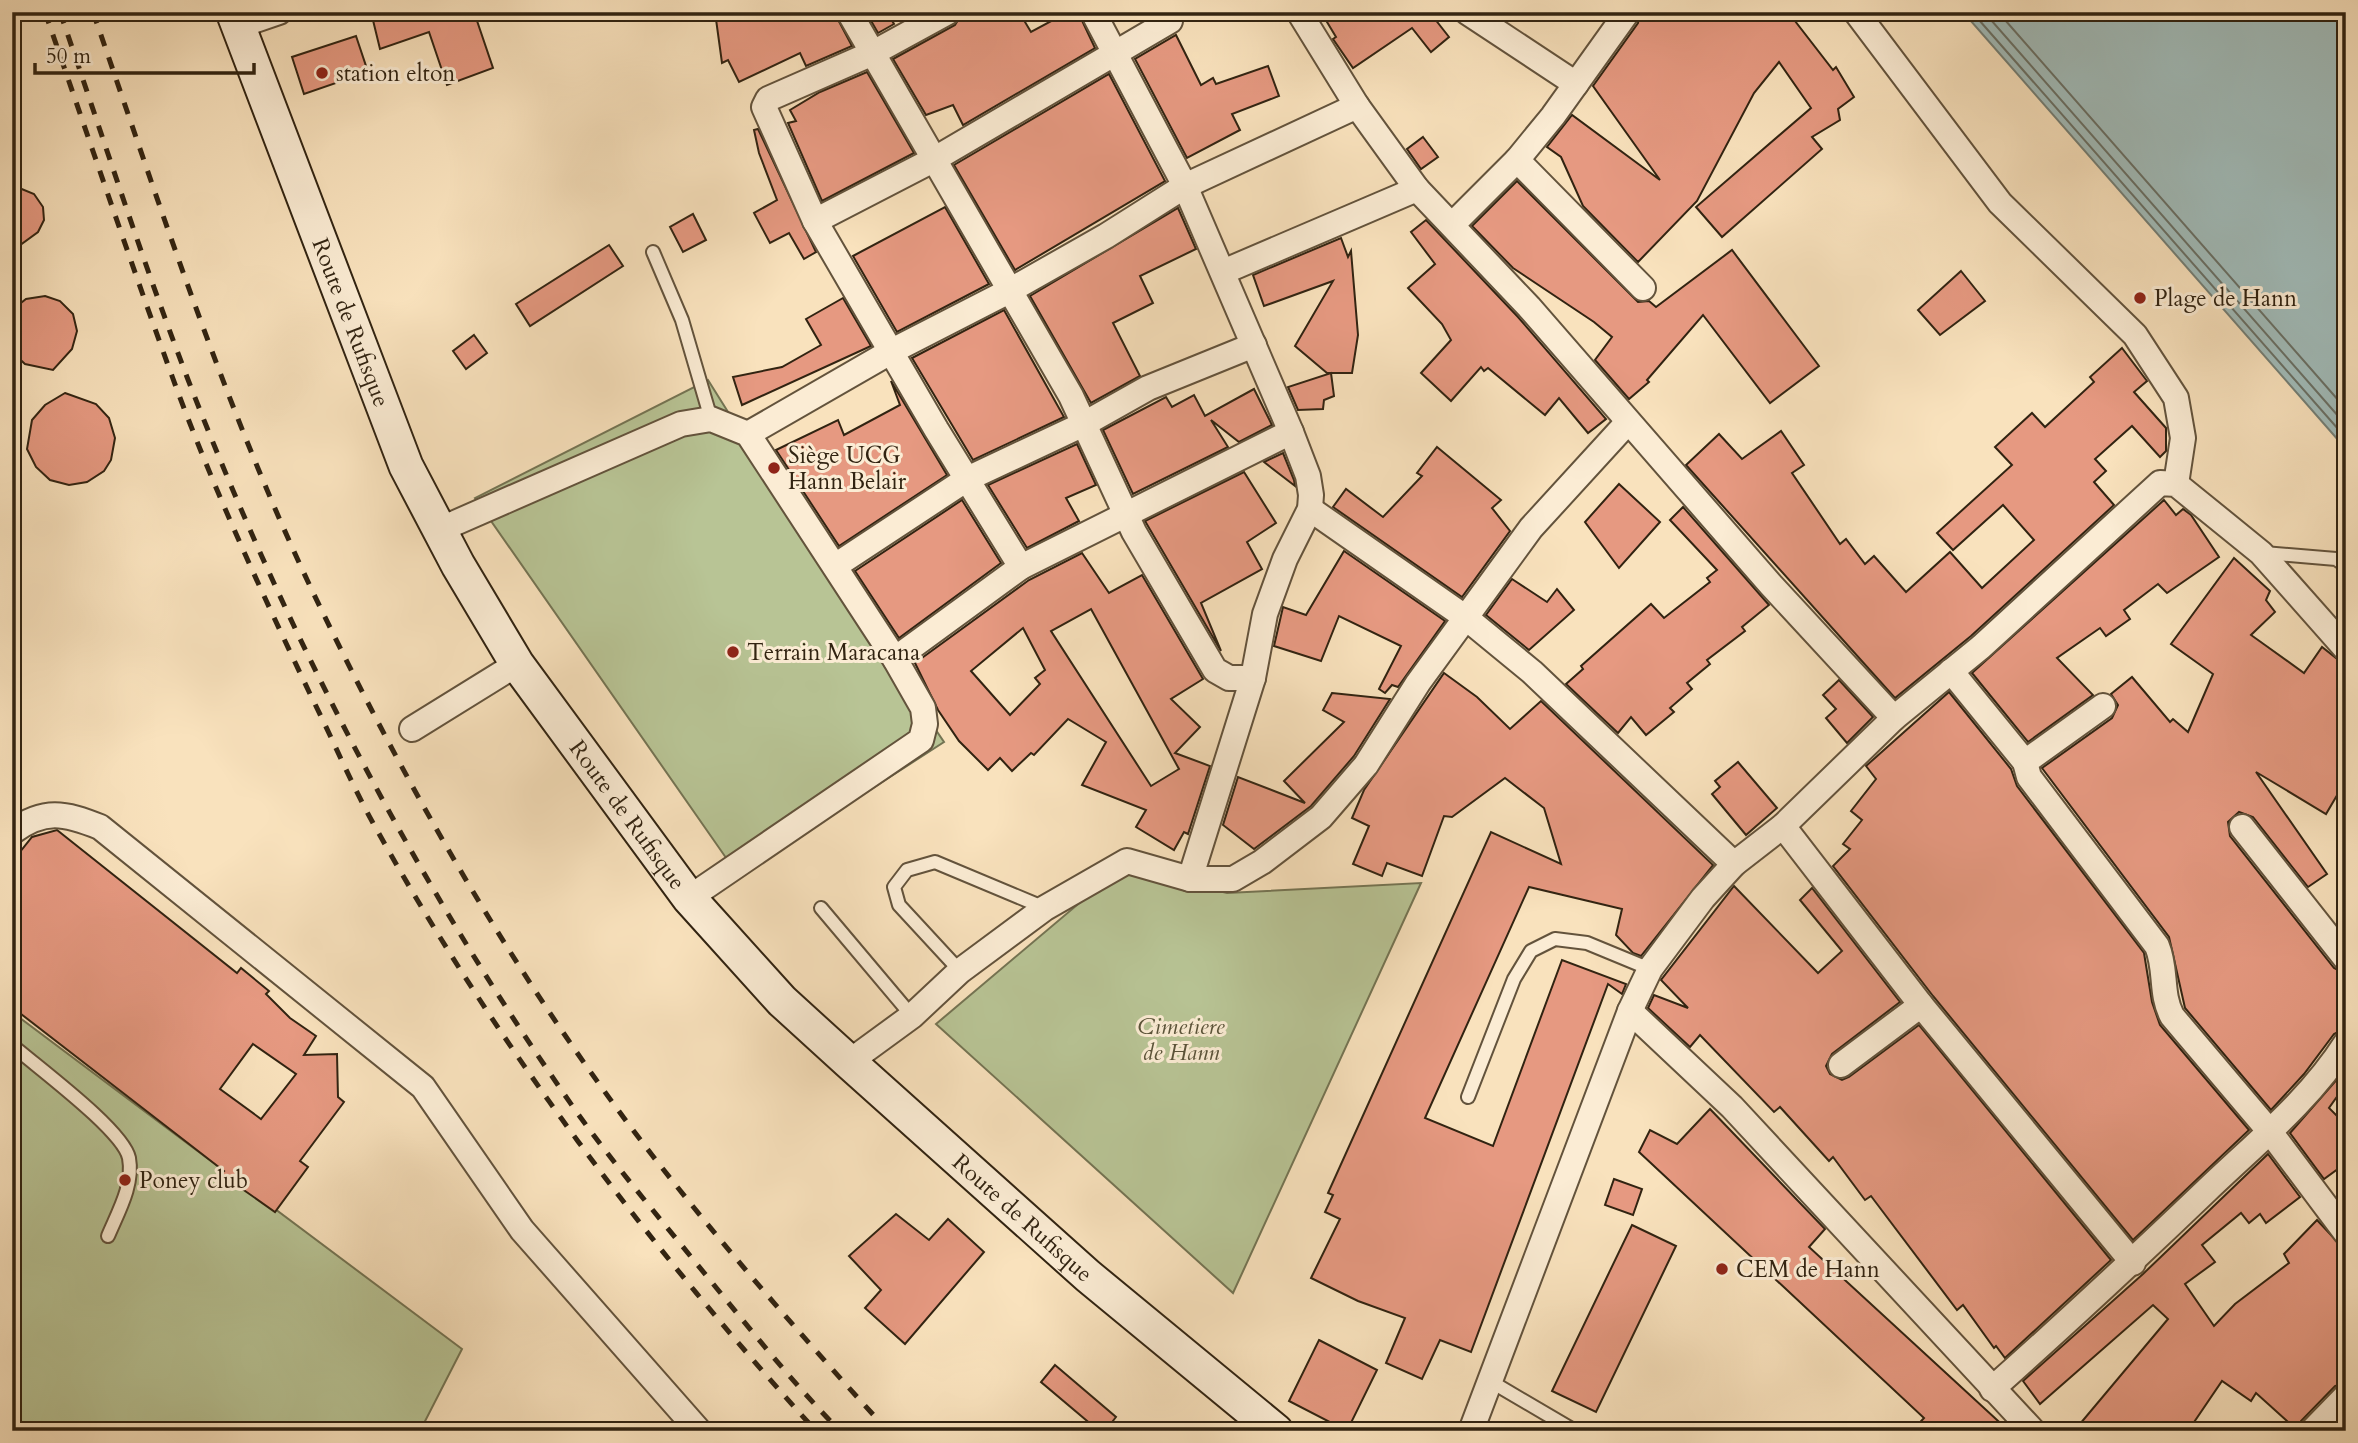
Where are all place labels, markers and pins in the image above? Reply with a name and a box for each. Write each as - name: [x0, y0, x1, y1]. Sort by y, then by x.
- place label: station elton: [336, 58, 455, 89]
- marker: station elton: [314, 65, 330, 81]
- place label: Plage de Hann: [2154, 283, 2297, 314]
- marker: Plage de Hann: [2132, 290, 2148, 306]
- place label: Siège UCG Hann Belair: [788, 440, 907, 497]
- marker: Siège UCG Hann Belair: [766, 460, 782, 476]
- place label: Terrain Maracana: [747, 637, 920, 668]
- marker: Terrain Maracana: [725, 644, 741, 660]
- place label: Poney club: [139, 1165, 248, 1196]
- marker: Poney club: [117, 1172, 133, 1188]
- place label: CEM de Hann: [1736, 1254, 1880, 1285]
- marker: CEM de Hann: [1714, 1261, 1730, 1277]

